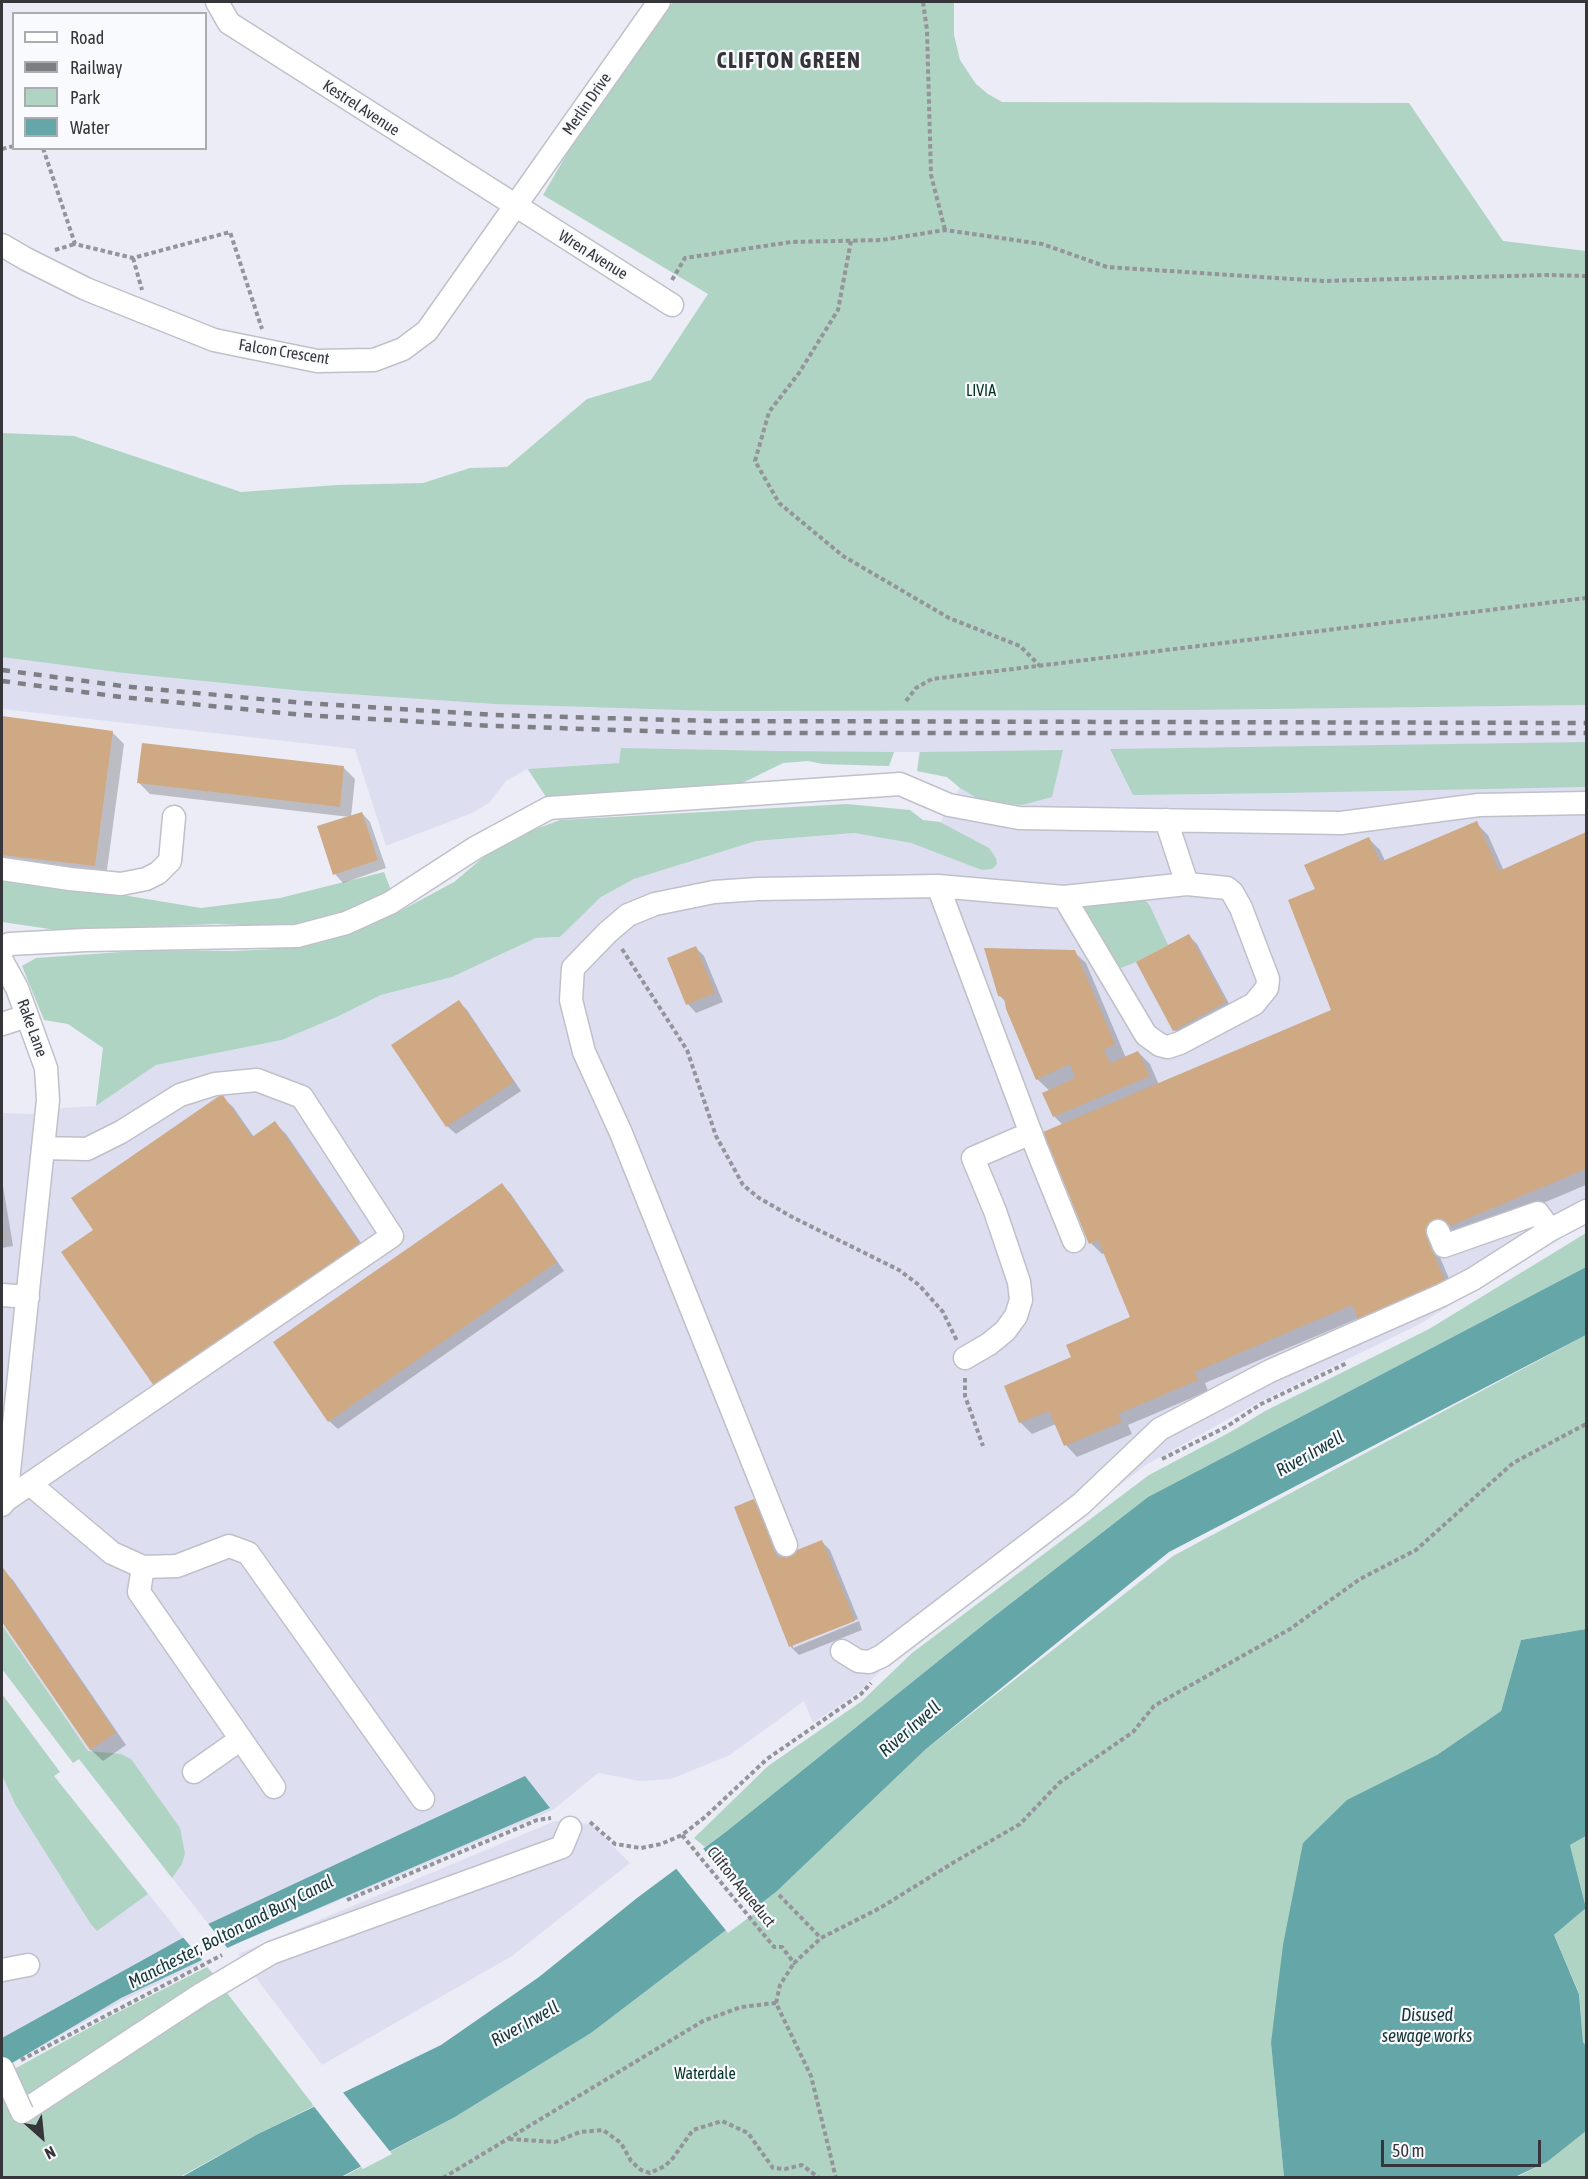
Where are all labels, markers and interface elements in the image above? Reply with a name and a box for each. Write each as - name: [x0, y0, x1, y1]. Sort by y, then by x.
- legend: [12, 12, 207, 150]
- text: Road: [70, 27, 104, 48]
- district label: CLIFTON GREEN: [717, 48, 861, 74]
- text: Railway: [70, 57, 122, 78]
- street label: Merlin Drive: [559, 69, 615, 139]
- street label: Kestrel Avenue: [319, 76, 403, 140]
- text: Park: [70, 87, 100, 108]
- text: Water: [70, 117, 109, 138]
- street label: Wren Avenue: [555, 226, 631, 284]
- street label: Falcon Crescent: [237, 335, 331, 369]
- park label: LIVIA: [966, 381, 996, 401]
- street label: Rake Lane: [13, 996, 51, 1060]
- water label: River Irwell: [1272, 1426, 1348, 1482]
- water label: River Irwell: [875, 1696, 945, 1762]
- street label: Clifton Aqueduct: [703, 1843, 779, 1931]
- water label: Manchester, Bolton and Bury Canal: [125, 1871, 337, 1993]
- water label: River Irwell: [487, 1996, 563, 2052]
- water label: Disused sewage works: [1382, 2004, 1472, 2046]
- park label: Waterdale: [674, 2064, 736, 2084]
- north arrow: [12, 2107, 72, 2167]
- scale bar: [1384, 2128, 1544, 2166]
- text: 50 m: [1392, 2140, 1424, 2161]
- text: N: [42, 2143, 58, 2163]

